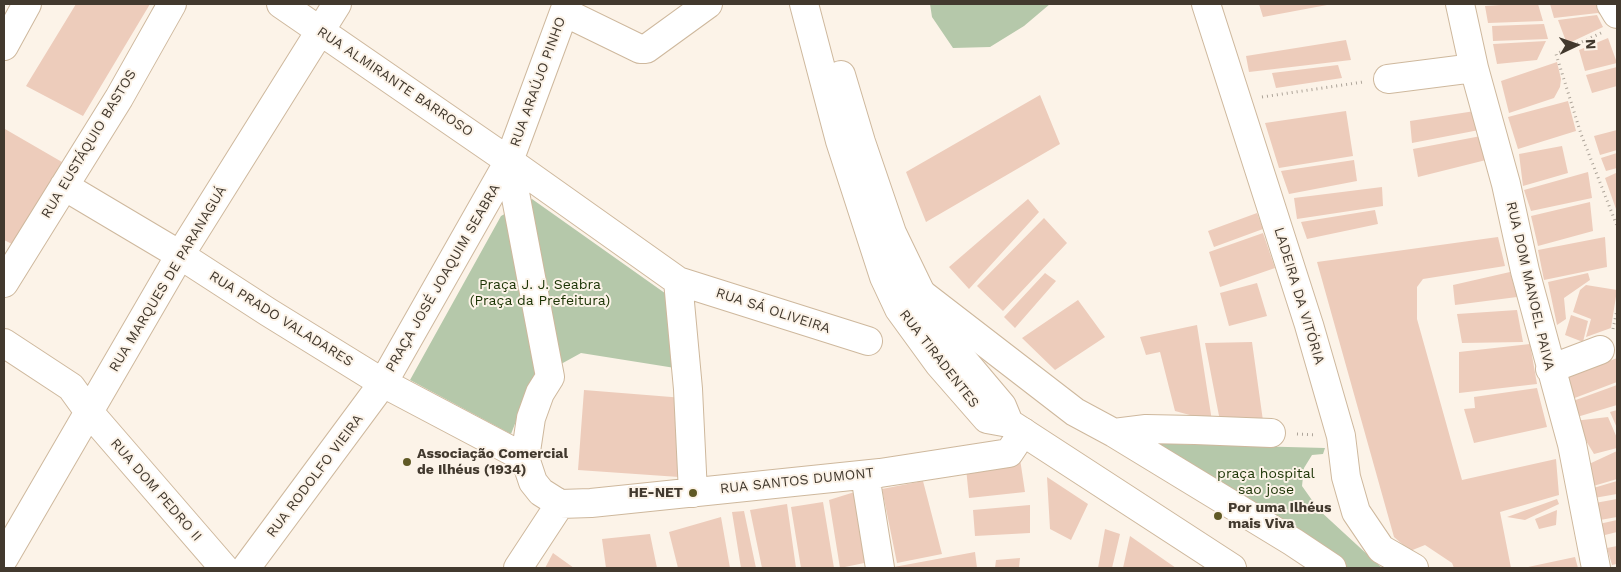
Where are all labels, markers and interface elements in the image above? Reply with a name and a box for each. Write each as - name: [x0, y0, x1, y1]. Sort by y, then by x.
- street label: RUA ARAÚJO PINHO: [507, 15, 569, 149]
- north arrow: [1551, 20, 1601, 70]
- street label: RUA ALMIRANTE BARROSO: [314, 24, 476, 140]
- text: N: [1583, 39, 1599, 50]
- street label: RUA EUSTÁQUIO BASTOS: [38, 67, 140, 221]
- street label: PRAÇA JOSÉ JOAQUIM SEABRA: [382, 181, 504, 375]
- street label: RUA MARQUES DE PARANAGUÁ: [106, 183, 230, 375]
- street label: RUA DOM MANOEL PAIVA: [1502, 200, 1558, 372]
- street label: LADEIRA DA VITÓRIA: [1270, 225, 1328, 367]
- street label: RUA PRADO VALADARES: [206, 268, 356, 370]
- park label: Praça J. J. Seabra (Praça da Prefeitura): [470, 277, 610, 310]
- street label: RUA SÁ OLIVEIRA: [714, 285, 832, 337]
- street label: RUA TIRADENTES: [896, 307, 982, 411]
- street label: RUA RODOLFO VIEIRA: [263, 411, 367, 541]
- street label: RUA DOM PEDRO II: [107, 435, 205, 545]
- place label: Associação Comercial de Ilhéus (1934): [417, 446, 568, 478]
- marker: Associação Comercial de Ilhéus (1934): [401, 456, 413, 468]
- street label: RUA SANTOS DUMONT: [719, 465, 875, 497]
- park label: praça hospital sao jose: [1217, 466, 1315, 498]
- place label: HE-NET: [628, 485, 683, 501]
- marker: HE-NET: [687, 487, 699, 499]
- place label: Por uma Ilhéus mais Viva: [1228, 500, 1331, 532]
- marker: Por uma Ilhéus mais Viva: [1212, 510, 1224, 522]

